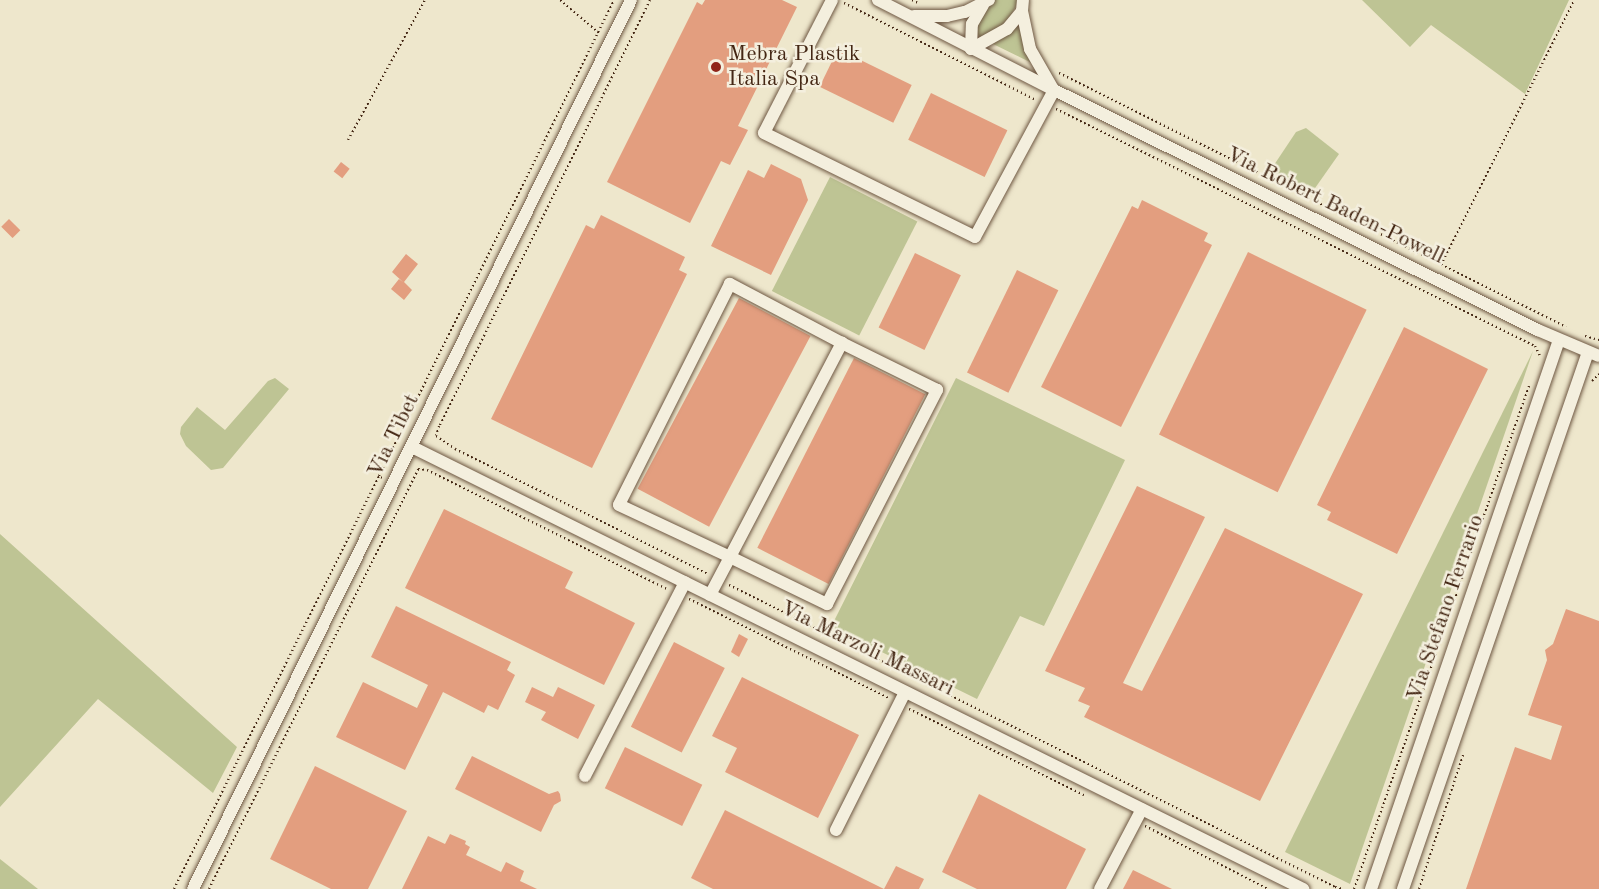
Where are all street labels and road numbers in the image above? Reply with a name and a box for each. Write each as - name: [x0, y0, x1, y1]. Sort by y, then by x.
- street label: Via Robert Baden-Powell: [1221, 142, 1449, 270]
- street label: Via Tibet: [362, 390, 426, 482]
- street label: Via Stefano Ferrario: [1402, 511, 1490, 705]
- street label: Via Marzoli Massari: [776, 595, 958, 703]

